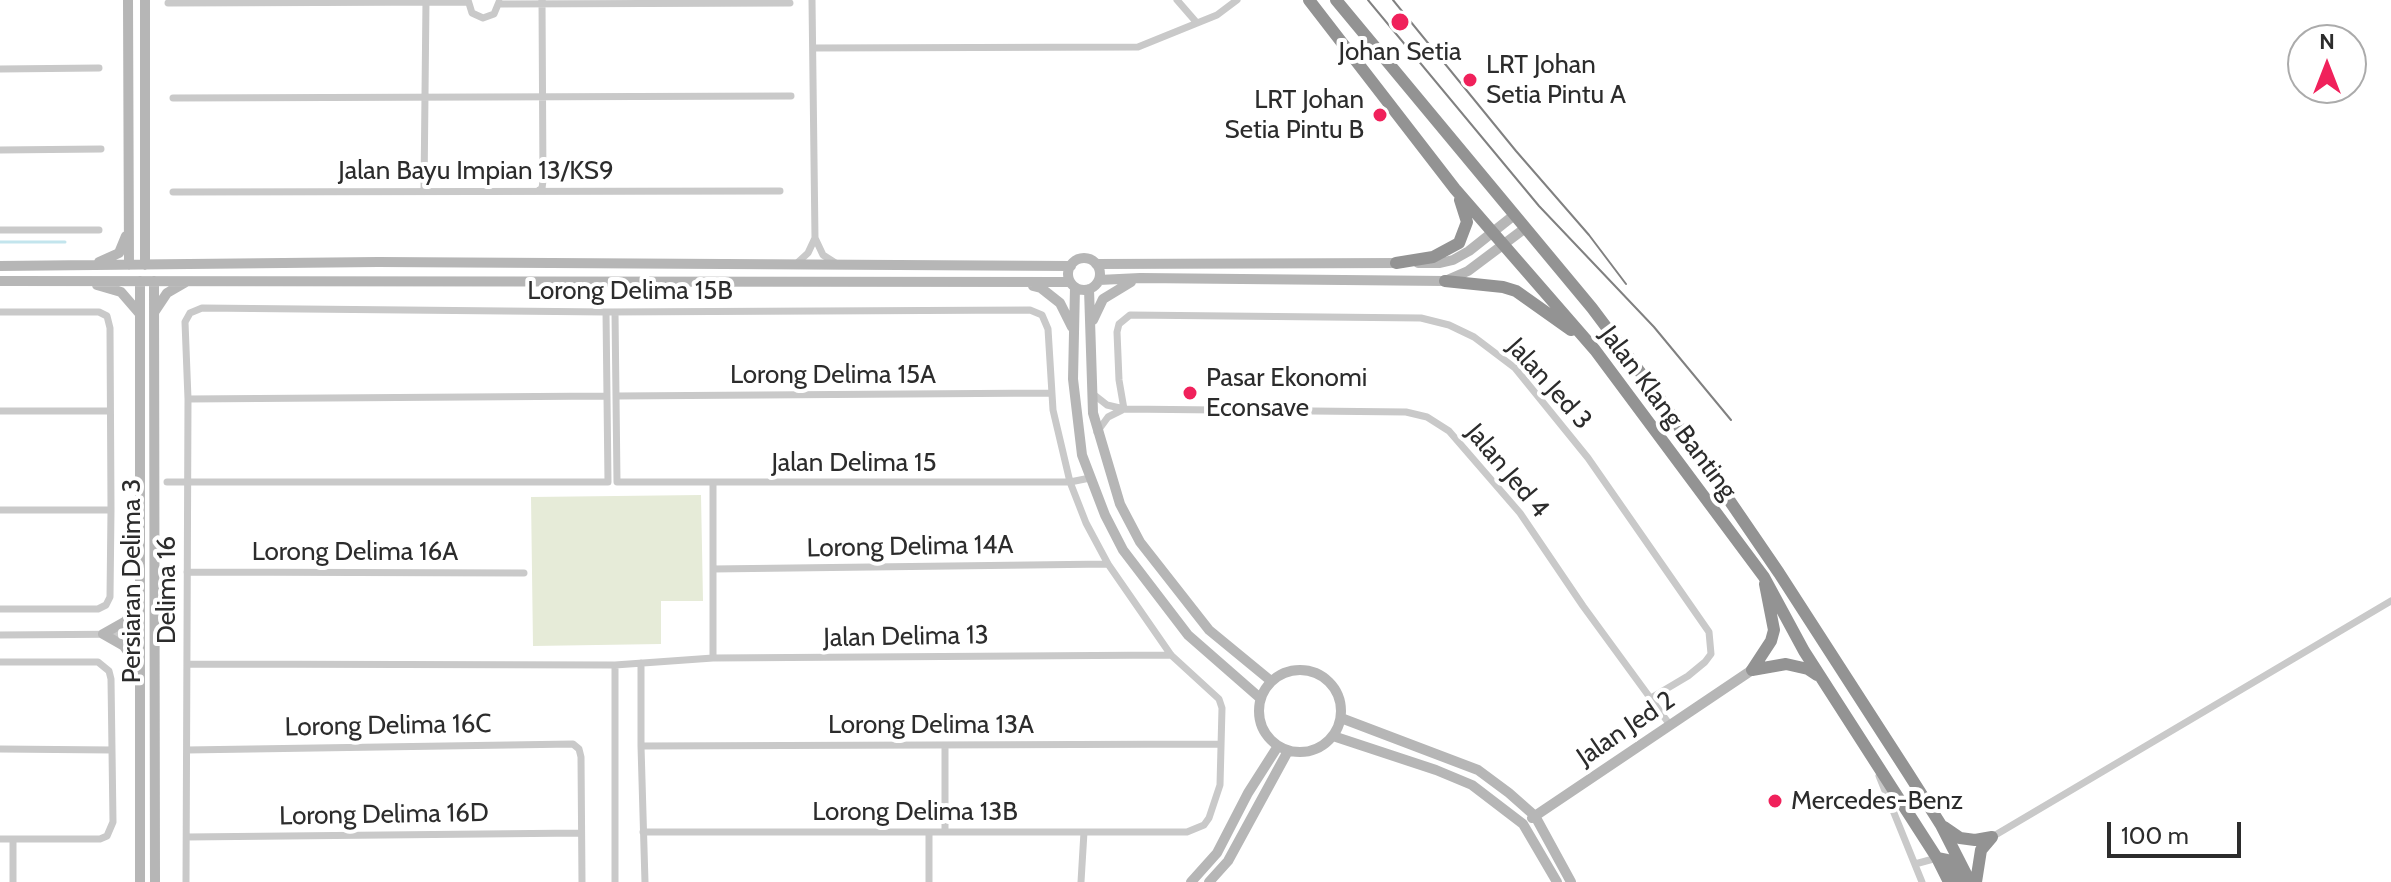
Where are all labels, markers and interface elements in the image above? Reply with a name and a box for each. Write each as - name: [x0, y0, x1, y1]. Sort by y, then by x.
- marker: Johan Setia: [1389, 11, 1411, 33]
- north arrow: [2287, 24, 2367, 104]
- text: N: [2319, 28, 2335, 55]
- place label: Johan Setia: [1339, 36, 1461, 68]
- place label: LRT Johan Setia Pintu A: [1486, 49, 1626, 110]
- marker: LRT Johan Setia Pintu A: [1461, 71, 1479, 89]
- place label: LRT Johan Setia Pintu B: [1225, 84, 1364, 146]
- marker: LRT Johan Setia Pintu B: [1371, 106, 1389, 124]
- street label: Jalan Bayu Impian 13/KS9: [338, 155, 614, 187]
- street label: Lorong Delima 15B: [527, 275, 733, 307]
- street label: Jalan Klang Banting: [1593, 320, 1743, 506]
- street label: Jalan Jed 3: [1500, 332, 1598, 436]
- street label: Lorong Delima 15A: [730, 359, 936, 391]
- place label: Pasar Ekonomi Econsave: [1206, 362, 1367, 424]
- marker: Pasar Ekonomi Econsave: [1181, 384, 1199, 402]
- street label: Jalan Jed 4: [1459, 418, 1555, 524]
- street label: Jalan Delima 15: [771, 447, 937, 479]
- street label: Persiaran Delima 3: [116, 479, 148, 683]
- street label: Lorong Delima 14A: [806, 530, 1014, 564]
- street label: Delima 16: [151, 536, 183, 644]
- street label: Lorong Delima 16A: [252, 536, 458, 568]
- street label: Jalan Delima 13: [823, 620, 989, 654]
- street label: Jalan Jed 2: [1571, 685, 1681, 773]
- street label: Lorong Delima 16C: [284, 709, 492, 743]
- street label: Lorong Delima 13A: [828, 709, 1034, 741]
- place label: Mercedes-Benz: [1791, 785, 1963, 817]
- marker: Mercedes-Benz: [1766, 792, 1784, 810]
- street label: Lorong Delima 13B: [812, 796, 1018, 828]
- street label: Lorong Delima 16D: [279, 798, 489, 832]
- scale bar: [2111, 806, 2245, 856]
- text: 100 m: [2121, 821, 2189, 850]

